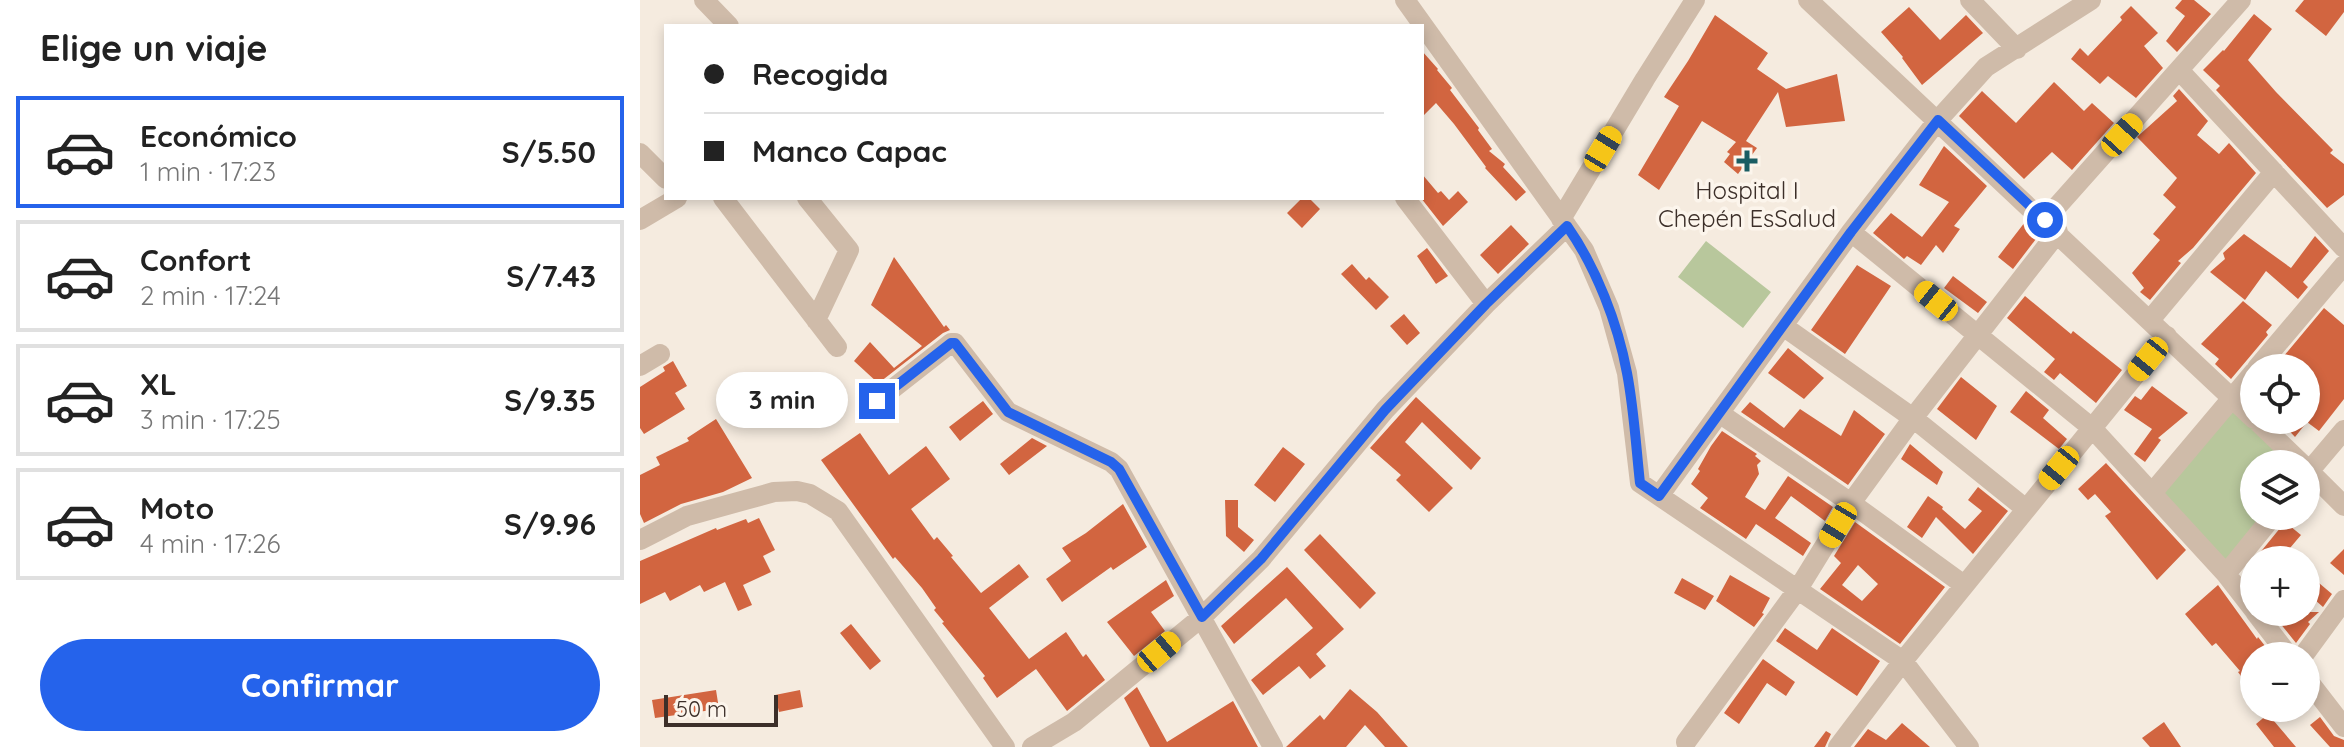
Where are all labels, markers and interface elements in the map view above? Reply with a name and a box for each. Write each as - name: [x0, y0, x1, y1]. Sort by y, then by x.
- text: Elige un viaje: [40, 25, 268, 70]
- text: Recogida: [752, 55, 888, 93]
- car: [2097, 109, 2147, 161]
- icon: car: [44, 116, 116, 188]
- text: Económico: [140, 117, 297, 155]
- car: [1580, 122, 1626, 176]
- text: Manco Capac: [752, 132, 947, 170]
- text: S/5.50: [502, 133, 596, 171]
- marker: Hospital I Chepén EsSalud: [1736, 150, 1758, 172]
- text: 1 min · 17:23: [140, 155, 276, 188]
- place label: Hospital I Chepén EsSalud: [1658, 175, 1836, 233]
- route start: [2027, 202, 2063, 238]
- icon: car: [44, 240, 116, 312]
- text: Confort: [140, 241, 252, 279]
- text: S/7.43: [506, 257, 596, 295]
- car: [1910, 277, 1962, 325]
- text: 2 min · 17:24: [140, 279, 281, 312]
- car: [2124, 333, 2172, 385]
- map controls: [2240, 354, 2320, 722]
- button: locate: [2240, 354, 2320, 434]
- icon: car: [44, 364, 116, 436]
- text: XL: [140, 365, 177, 403]
- callout: 3 min: [717, 373, 849, 429]
- text: S/9.35: [504, 381, 596, 419]
- text: 3 min: [749, 383, 815, 416]
- route end: [859, 383, 895, 419]
- text: 3 min · 17:25: [140, 403, 281, 436]
- car: [2035, 442, 2083, 494]
- button: layers: [2240, 450, 2320, 530]
- icon: car: [44, 488, 116, 560]
- text: Moto: [140, 489, 214, 527]
- car: [1815, 498, 1861, 552]
- text: S/9.96: [504, 505, 596, 543]
- text: 4 min · 17:26: [140, 527, 281, 560]
- button: +: [2240, 546, 2320, 626]
- car: [1133, 627, 1185, 677]
- button: Confirmar: [40, 639, 600, 731]
- button: −: [2240, 642, 2320, 722]
- scale bar: [664, 691, 778, 727]
- text: 50 m: [676, 695, 727, 723]

